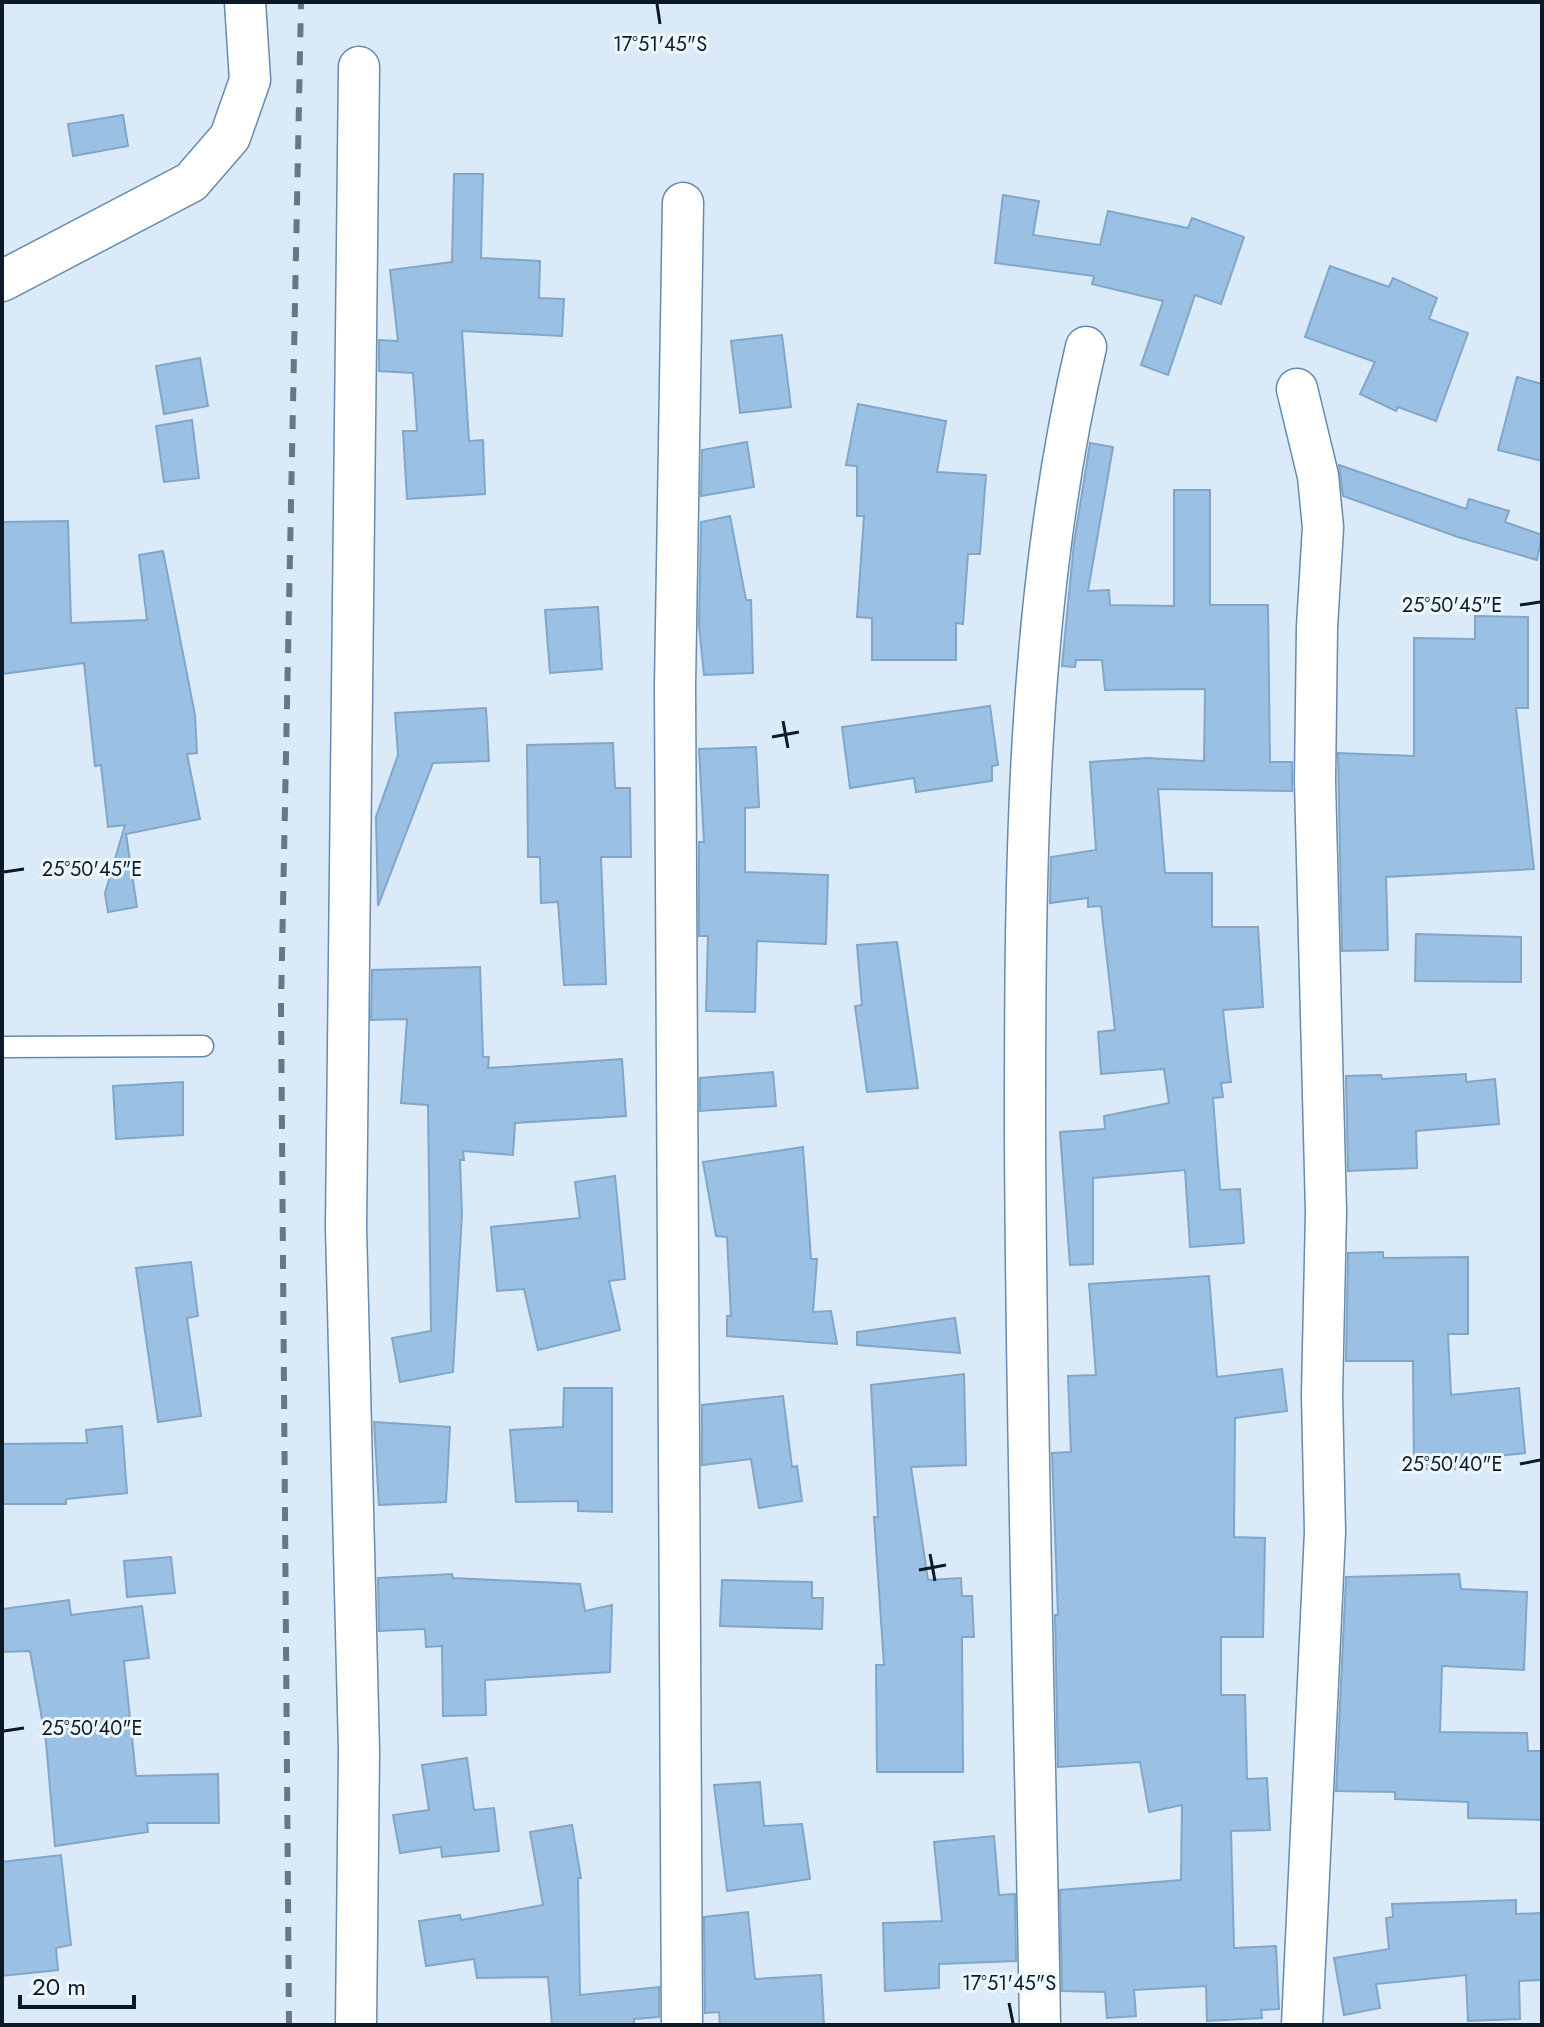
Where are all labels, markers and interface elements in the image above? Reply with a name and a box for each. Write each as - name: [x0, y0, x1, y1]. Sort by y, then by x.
- text: 17°51'45"S: [613, 30, 707, 59]
- text: 25°50'45"E: [1402, 591, 1502, 620]
- text: 25°50'45"E: [42, 855, 142, 884]
- text: 25°50'40"E: [1401, 1450, 1503, 1479]
- text: 25°50'40"E: [41, 1714, 143, 1743]
- scale bar: [20, 1959, 134, 2009]
- text: 20 m: [32, 1969, 86, 2004]
- text: 17°51'45"S: [962, 1969, 1056, 1998]

